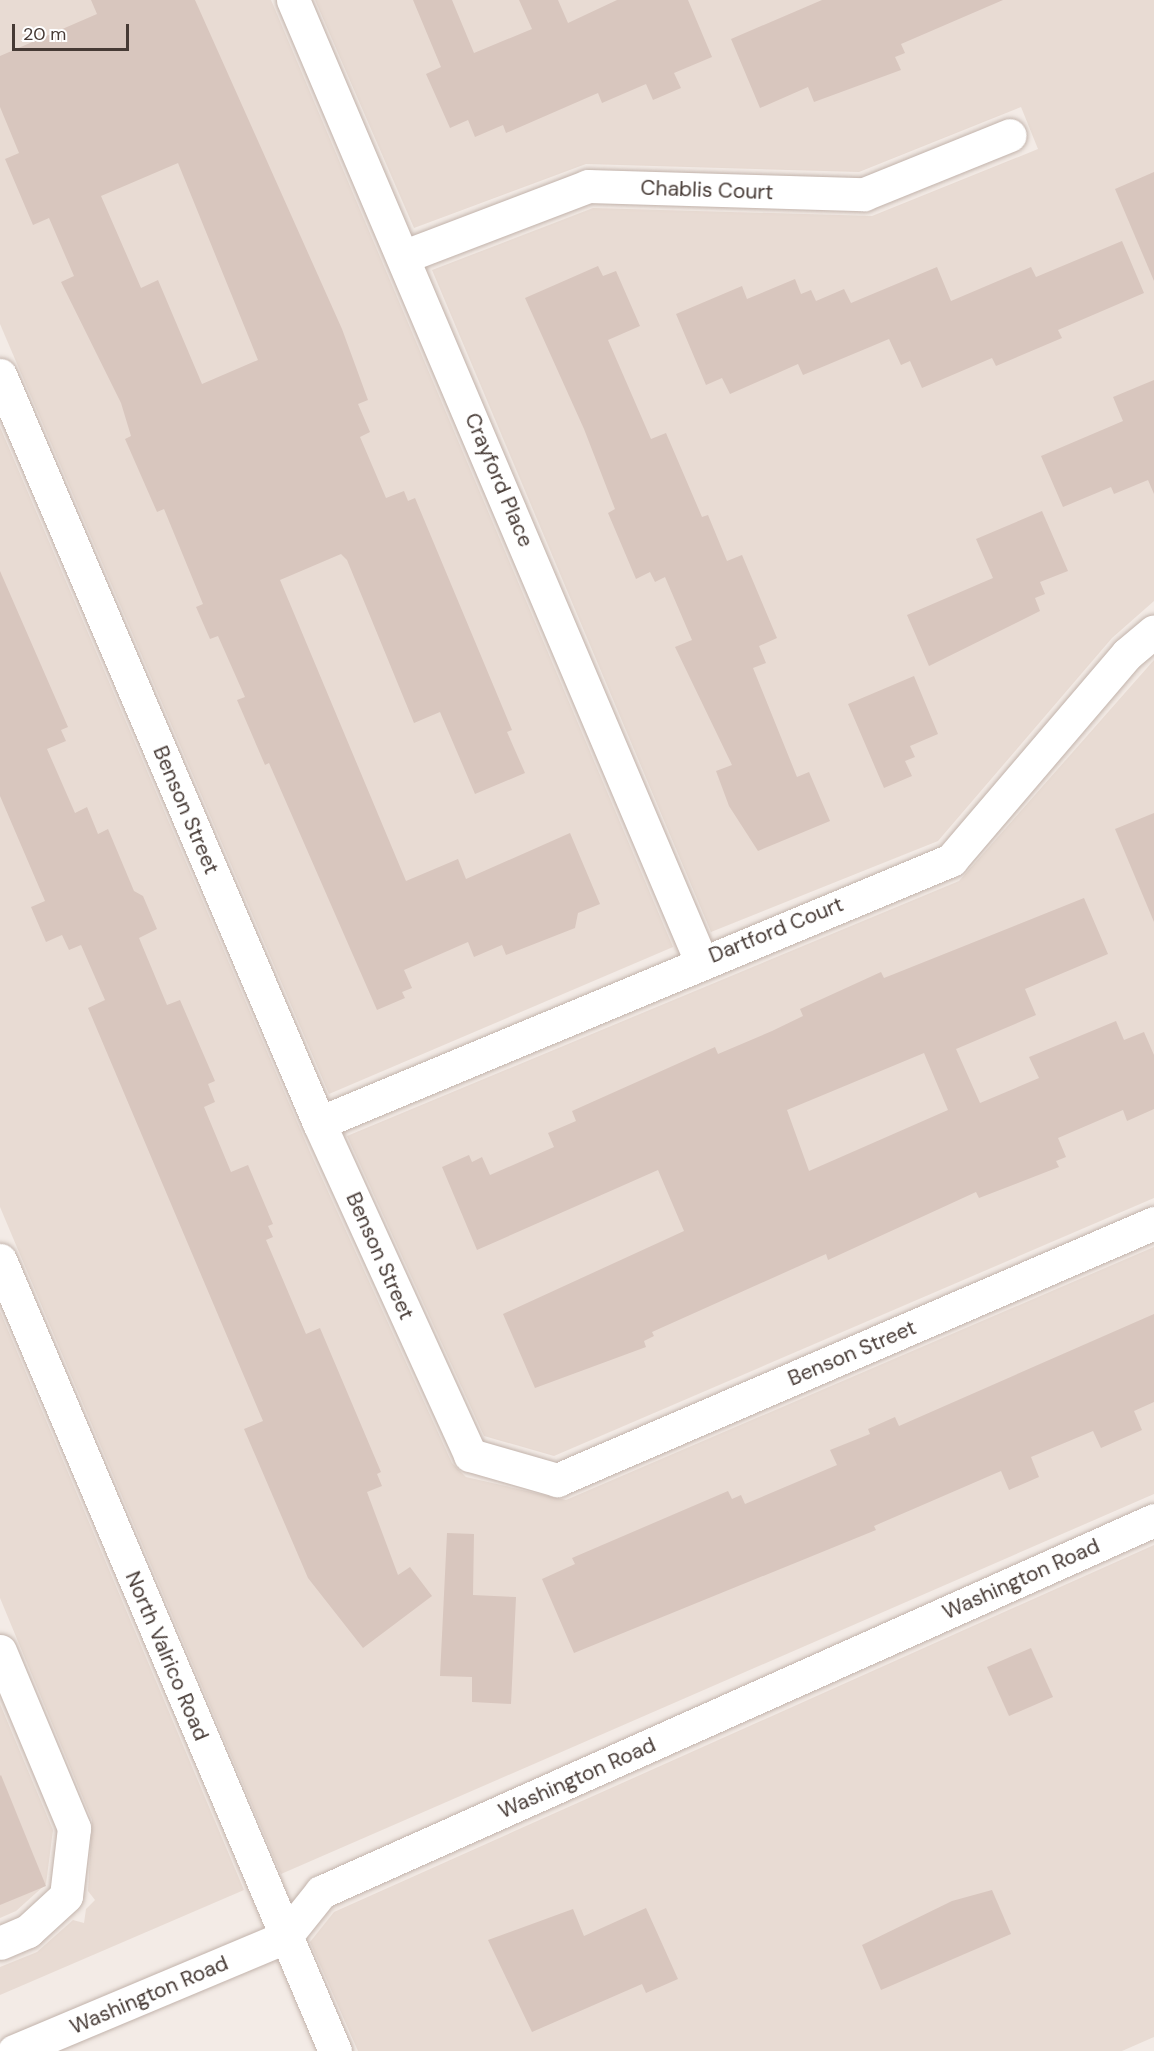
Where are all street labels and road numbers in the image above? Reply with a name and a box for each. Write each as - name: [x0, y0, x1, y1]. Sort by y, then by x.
- street label: Chablis Court: [640, 175, 774, 205]
- street label: Crayford Place: [459, 409, 539, 551]
- street label: Benson Street: [148, 742, 224, 878]
- street label: Dartford Court: [705, 892, 847, 968]
- street label: Benson Street: [341, 1188, 419, 1324]
- street label: Benson Street: [784, 1315, 920, 1391]
- street label: Washington Road: [939, 1533, 1103, 1625]
- street label: North Valrico Road: [120, 1568, 214, 1744]
- street label: Washington Road: [495, 1732, 659, 1824]
- street label: Washington Road: [66, 1950, 232, 2040]

